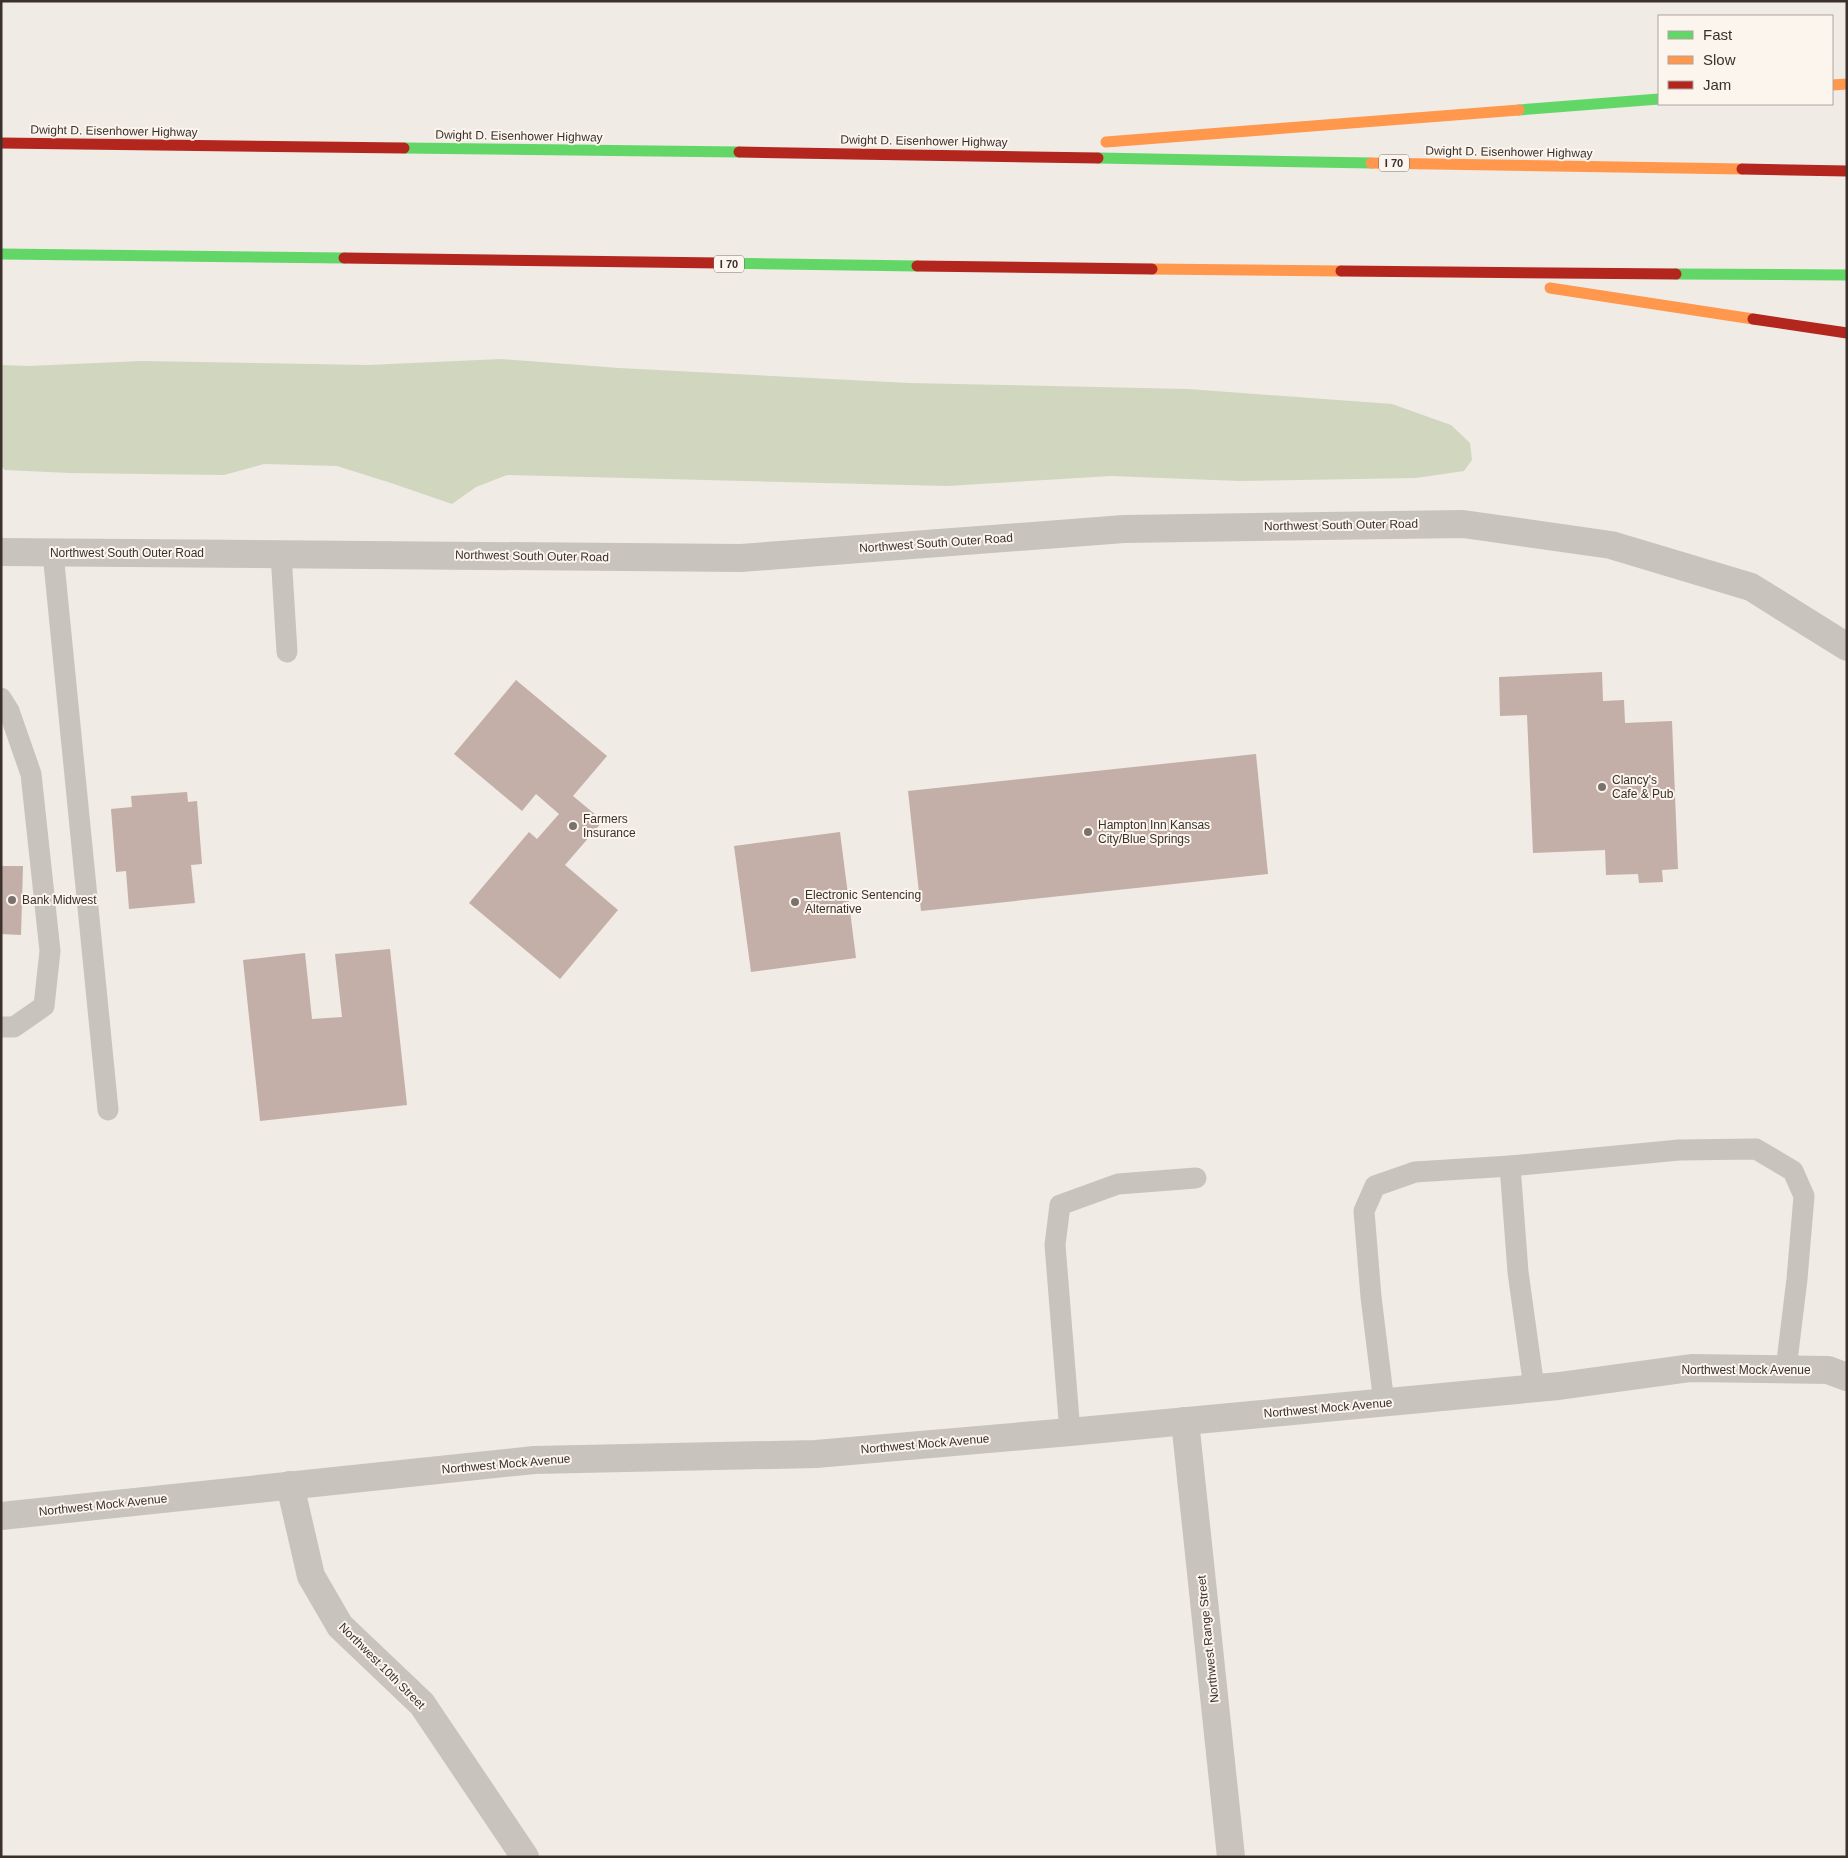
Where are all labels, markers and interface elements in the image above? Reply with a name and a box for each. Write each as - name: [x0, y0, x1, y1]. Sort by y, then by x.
- legend: [1658, 15, 1833, 105]
- text: Fast: [1703, 26, 1733, 43]
- text: Slow: [1703, 51, 1736, 68]
- text: Jam: [1703, 76, 1731, 93]
- street label: Dwight D. Eisenhower Highway: [30, 123, 198, 139]
- street label: Dwight D. Eisenhower Highway: [435, 128, 603, 144]
- street label: Dwight D. Eisenhower Highway: [840, 133, 1008, 149]
- street label: Dwight D. Eisenhower Highway: [1425, 144, 1593, 160]
- road number: I 70: [1379, 154, 1409, 172]
- road number: I 70: [714, 255, 744, 272]
- street label: Northwest South Outer Road: [1264, 517, 1418, 533]
- street label: Northwest South Outer Road: [859, 531, 1013, 555]
- street label: Northwest South Outer Road: [50, 546, 204, 560]
- street label: Northwest South Outer Road: [455, 548, 609, 564]
- place label: Clancy's Cafe & Pub: [1612, 773, 1674, 801]
- marker: Clancy's Cafe & Pub: [1596, 781, 1608, 793]
- place label: Farmers Insurance: [583, 812, 636, 840]
- place label: Hampton Inn Kansas City/Blue Springs: [1098, 818, 1210, 846]
- marker: Farmers Insurance: [567, 820, 579, 832]
- marker: Hampton Inn Kansas City/Blue Springs: [1082, 826, 1094, 838]
- place label: Electronic Sentencing Alternative: [805, 888, 921, 916]
- place label: Bank Midwest: [22, 893, 97, 907]
- marker: Bank Midwest: [6, 894, 18, 906]
- marker: Electronic Sentencing Alternative: [789, 896, 801, 908]
- street label: Northwest Mock Avenue: [1681, 1363, 1811, 1377]
- street label: Northwest Mock Avenue: [1263, 1395, 1393, 1421]
- street label: Northwest Mock Avenue: [860, 1431, 990, 1457]
- street label: Northwest Mock Avenue: [441, 1451, 571, 1477]
- street label: Northwest Mock Avenue: [38, 1491, 168, 1519]
- street label: Northwest Range Street: [1194, 1574, 1222, 1703]
- street label: Northwest 10th Street: [336, 1620, 428, 1712]

